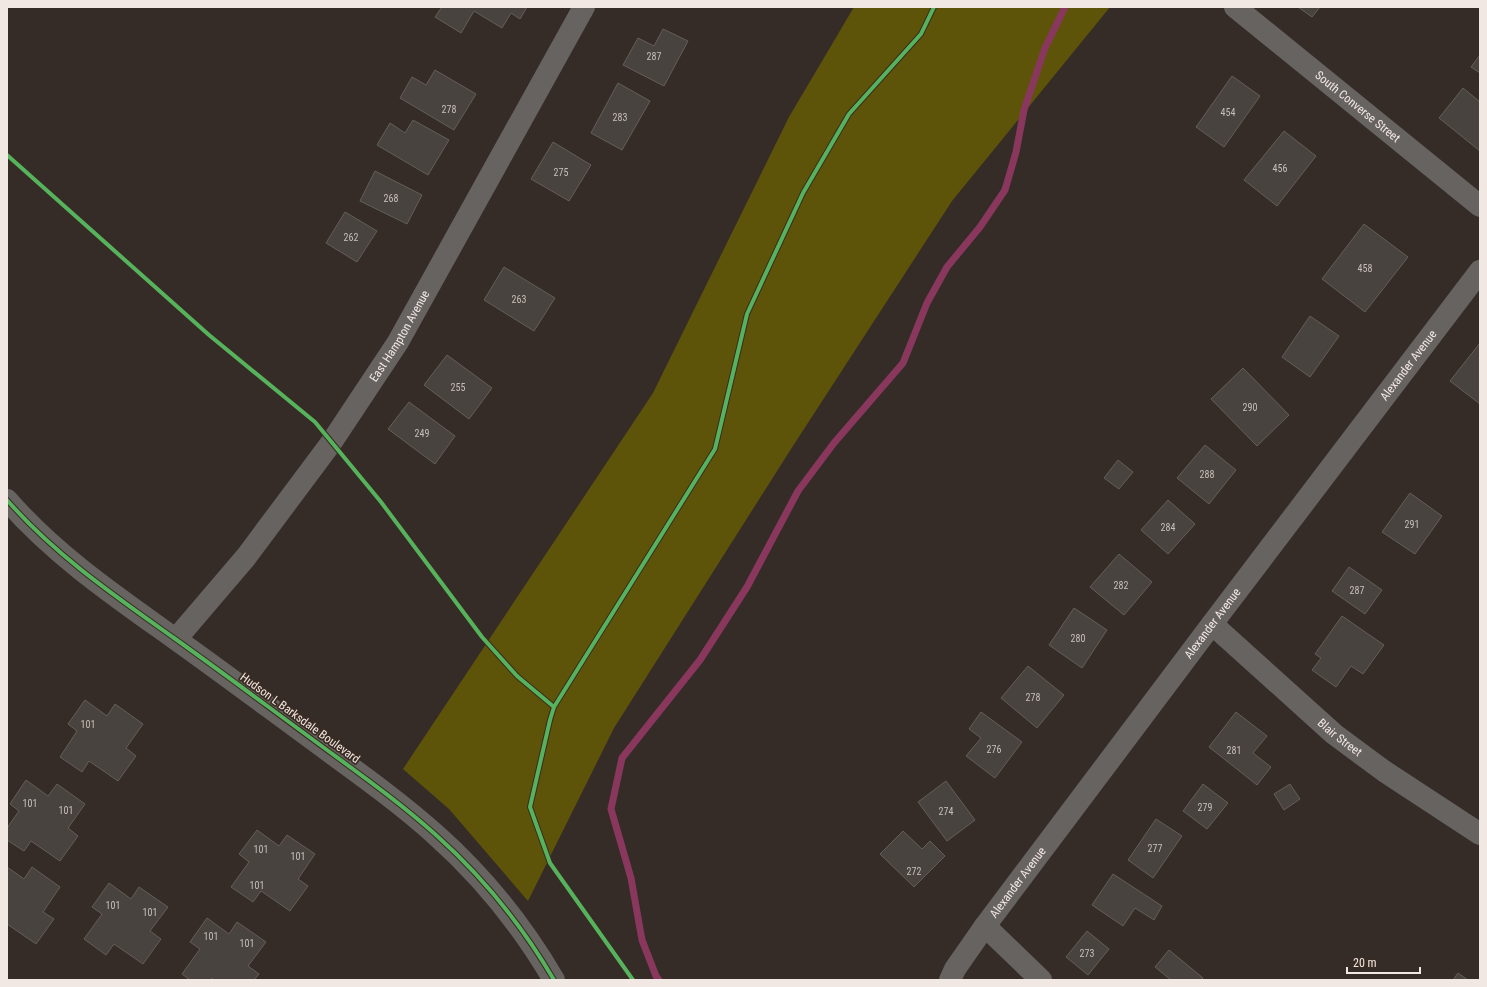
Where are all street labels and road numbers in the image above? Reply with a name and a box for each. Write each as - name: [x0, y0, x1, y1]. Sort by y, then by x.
- street label: South Converse Street: [1312, 68, 1403, 145]
- street label: East Hampton Avenue: [367, 288, 432, 385]
- street label: Alexander Avenue: [1377, 327, 1440, 403]
- street label: Alexander Avenue: [1181, 585, 1244, 662]
- street label: Hudson L Barksdale Boulevard: [237, 670, 363, 766]
- street label: Blair Street: [1315, 716, 1365, 759]
- street label: Alexander Avenue: [987, 844, 1049, 921]

